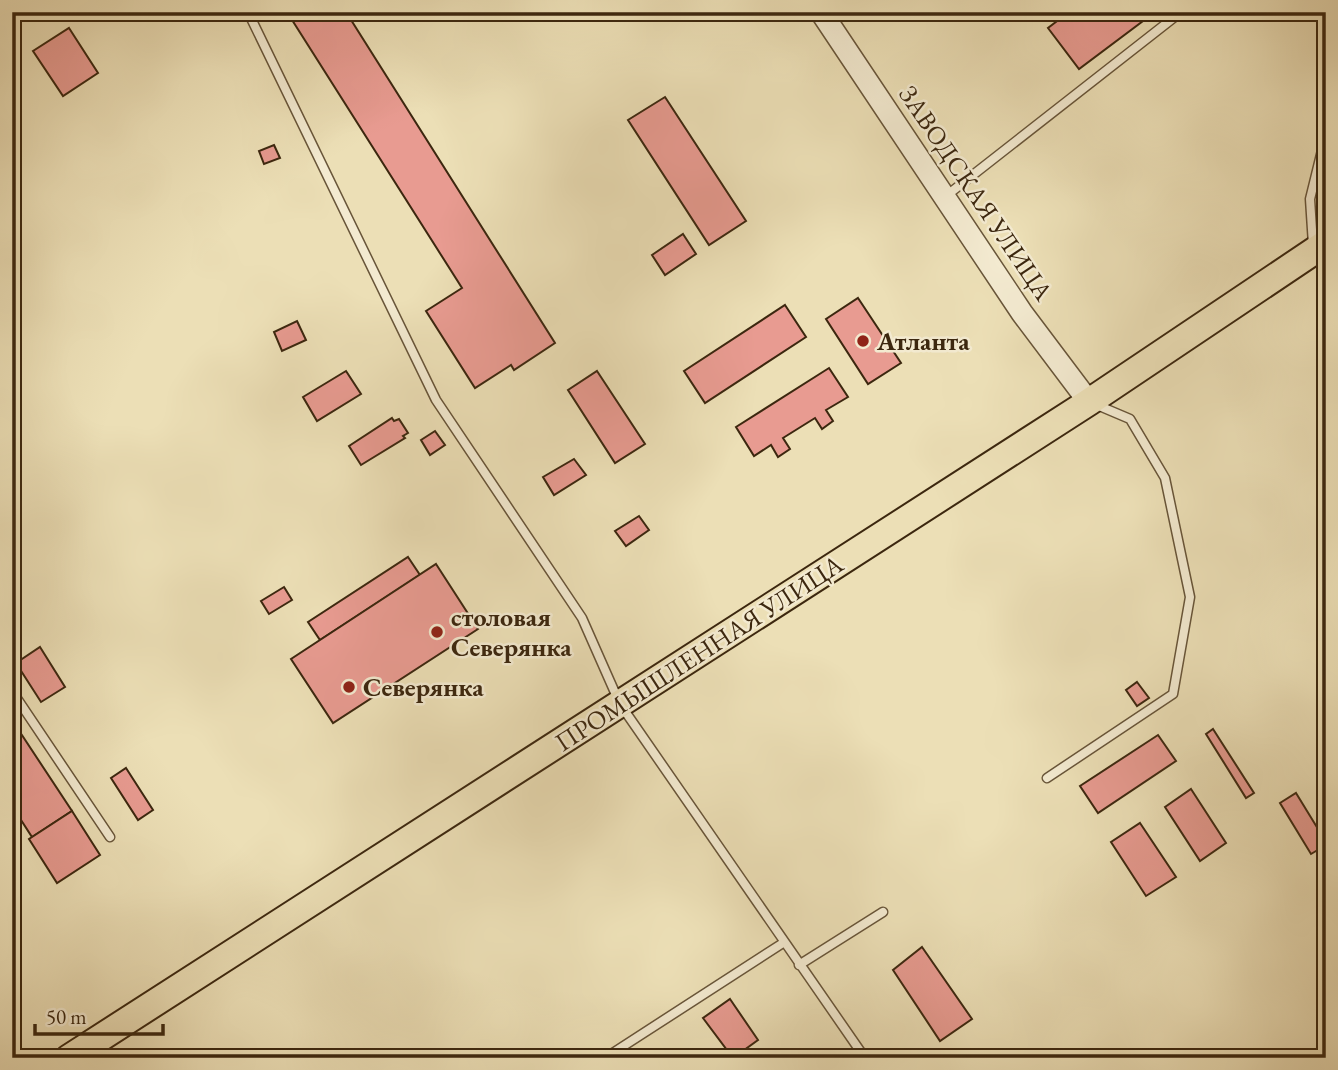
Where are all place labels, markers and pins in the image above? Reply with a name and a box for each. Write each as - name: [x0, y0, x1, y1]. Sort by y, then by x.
- place label: Атланта: [876, 324, 970, 358]
- marker: Атланта: [855, 333, 871, 349]
- place label: столовая Северянка: [451, 600, 572, 664]
- marker: столовая Северянка: [429, 624, 445, 640]
- place label: Северянка: [363, 670, 484, 704]
- marker: Северянка: [341, 679, 357, 695]

